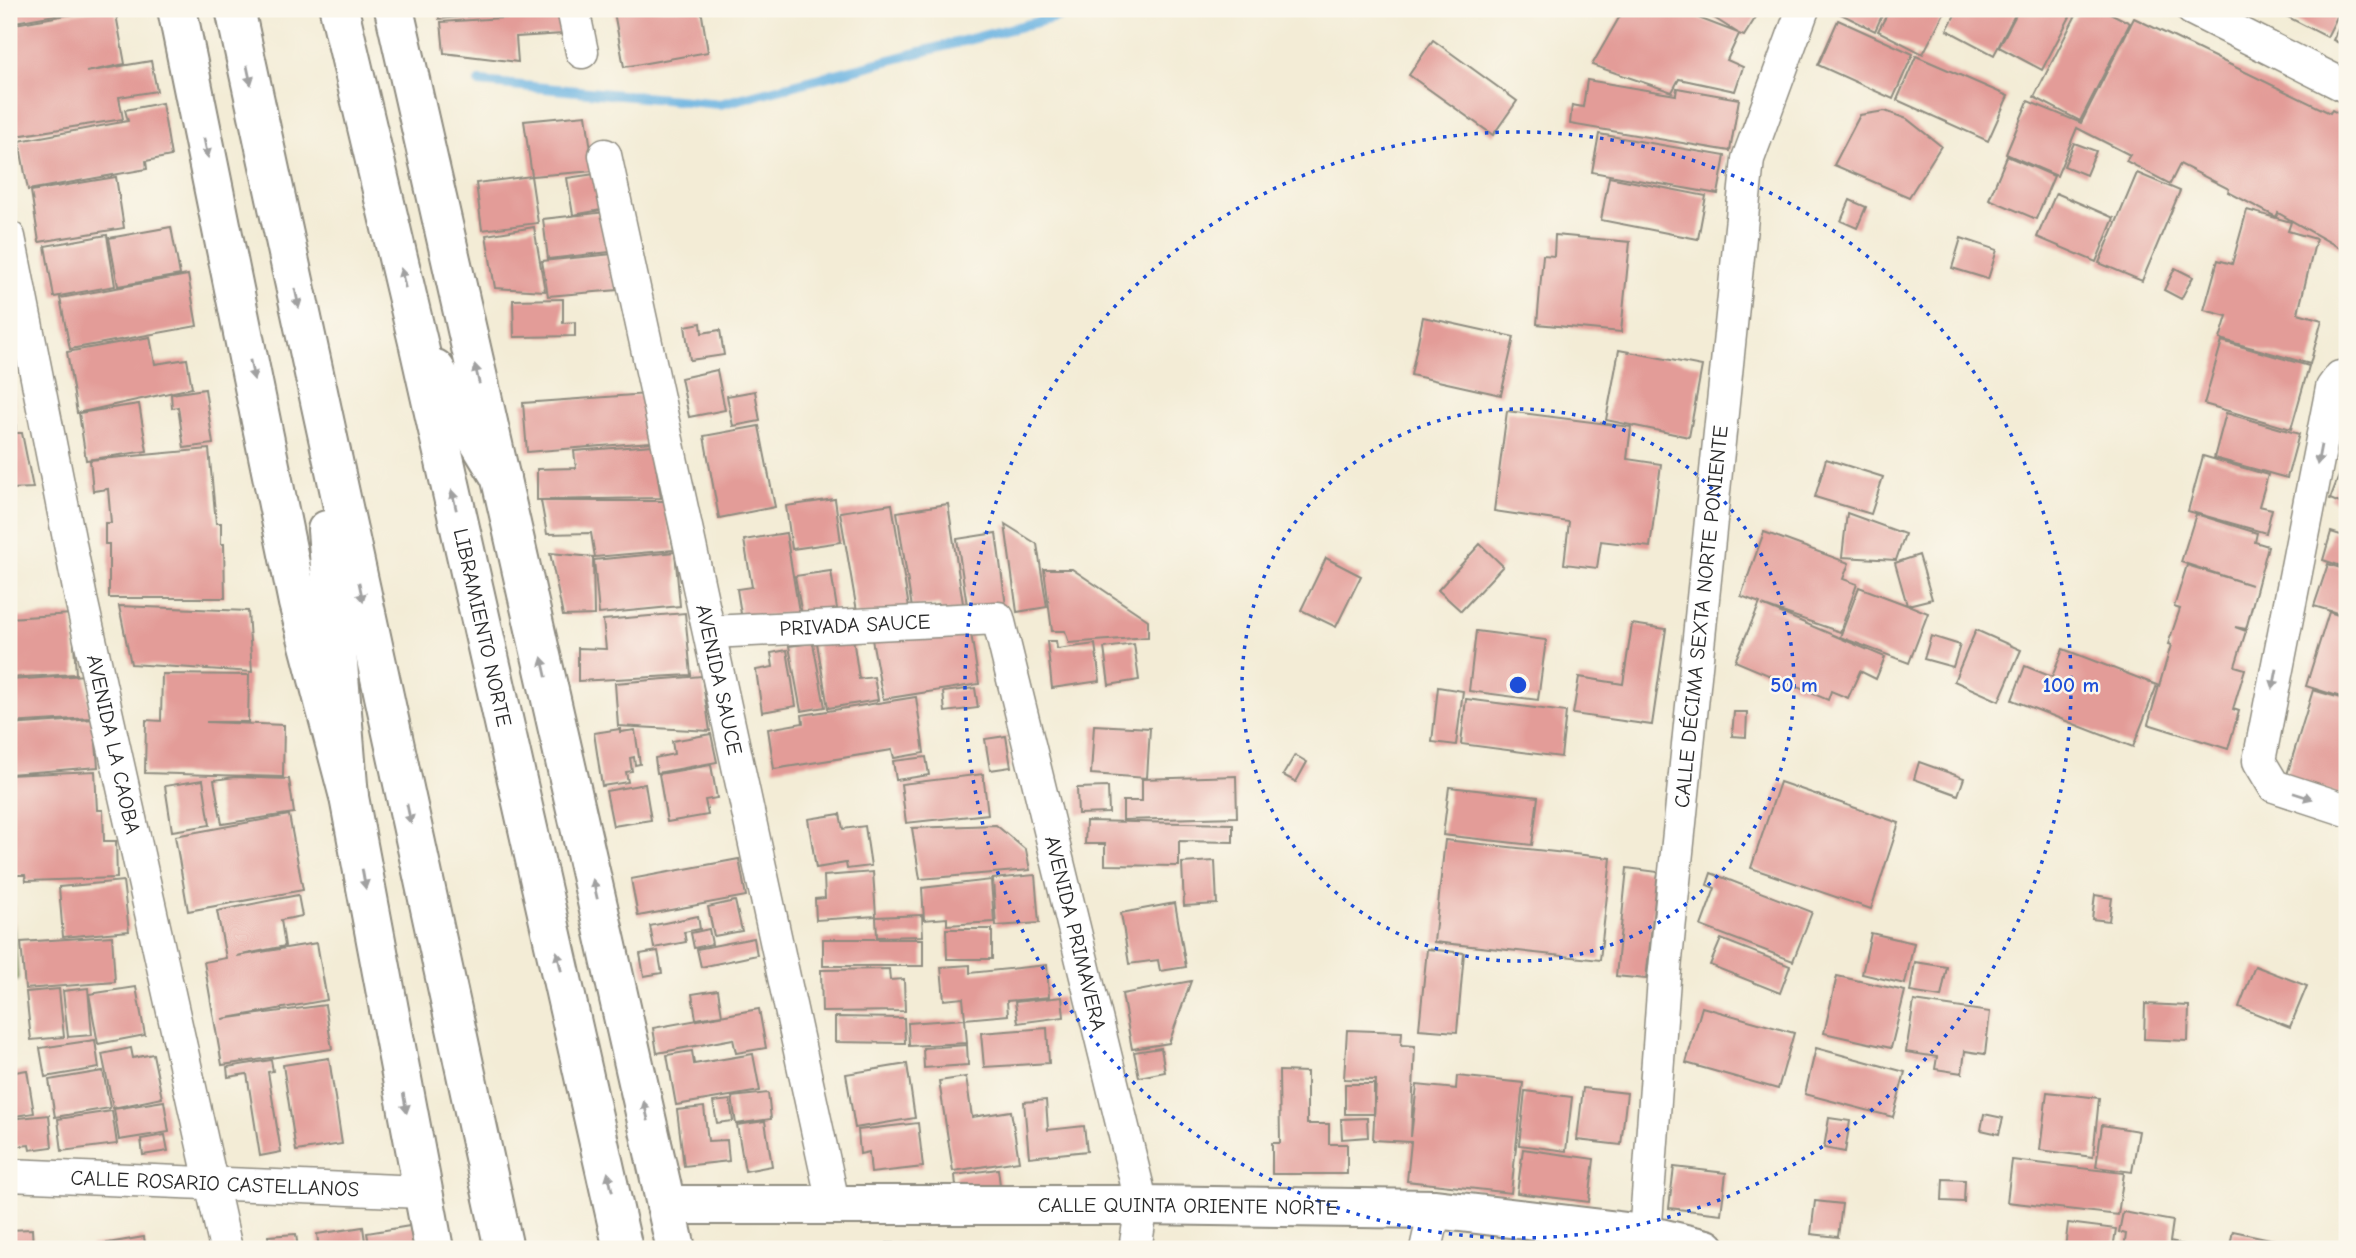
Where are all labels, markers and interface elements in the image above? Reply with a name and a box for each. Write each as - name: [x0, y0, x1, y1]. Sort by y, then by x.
- one-way arrow: [244, 64, 255, 86]
- one-way arrow: [200, 137, 211, 159]
- one-way arrow: [397, 267, 408, 289]
- one-way arrow: [292, 287, 303, 309]
- one-way arrow: [246, 359, 257, 381]
- one-way arrow: [472, 363, 483, 385]
- street label: CALLE DÉCIMA SEXTA NORTE PONIENTE: [1670, 424, 1733, 809]
- one-way arrow: [2313, 444, 2324, 466]
- one-way arrow: [449, 489, 460, 511]
- street label: LIBRAMIENTO NORTE: [448, 526, 517, 729]
- one-way arrow: [356, 581, 367, 603]
- street label: AVENIDA SAUCE: [691, 602, 747, 757]
- street label: PRIVADA SAUCE: [779, 609, 931, 641]
- street label: AVENIDA LA CAOBA: [82, 652, 145, 836]
- one-way arrow: [539, 656, 550, 678]
- one-way arrow: [2270, 668, 2281, 690]
- centre of rings: [1506, 673, 1530, 697]
- text: 50 m: [1770, 673, 1818, 697]
- text: 100 m: [2043, 673, 2099, 697]
- one-way arrow: [2293, 791, 2314, 802]
- one-way arrow: [404, 803, 415, 825]
- street label: AVENIDA PRIMAVERA: [1040, 833, 1111, 1033]
- one-way arrow: [359, 868, 370, 890]
- one-way arrow: [589, 878, 600, 900]
- one-way arrow: [553, 950, 564, 972]
- one-way arrow: [400, 1092, 411, 1114]
- one-way arrow: [640, 1100, 651, 1122]
- street label: CALLE ROSARIO CASTELLANOS: [70, 1166, 360, 1201]
- one-way arrow: [604, 1171, 615, 1193]
- street label: CALLE QUINTA ORIENTE NORTE: [1038, 1193, 1338, 1220]

